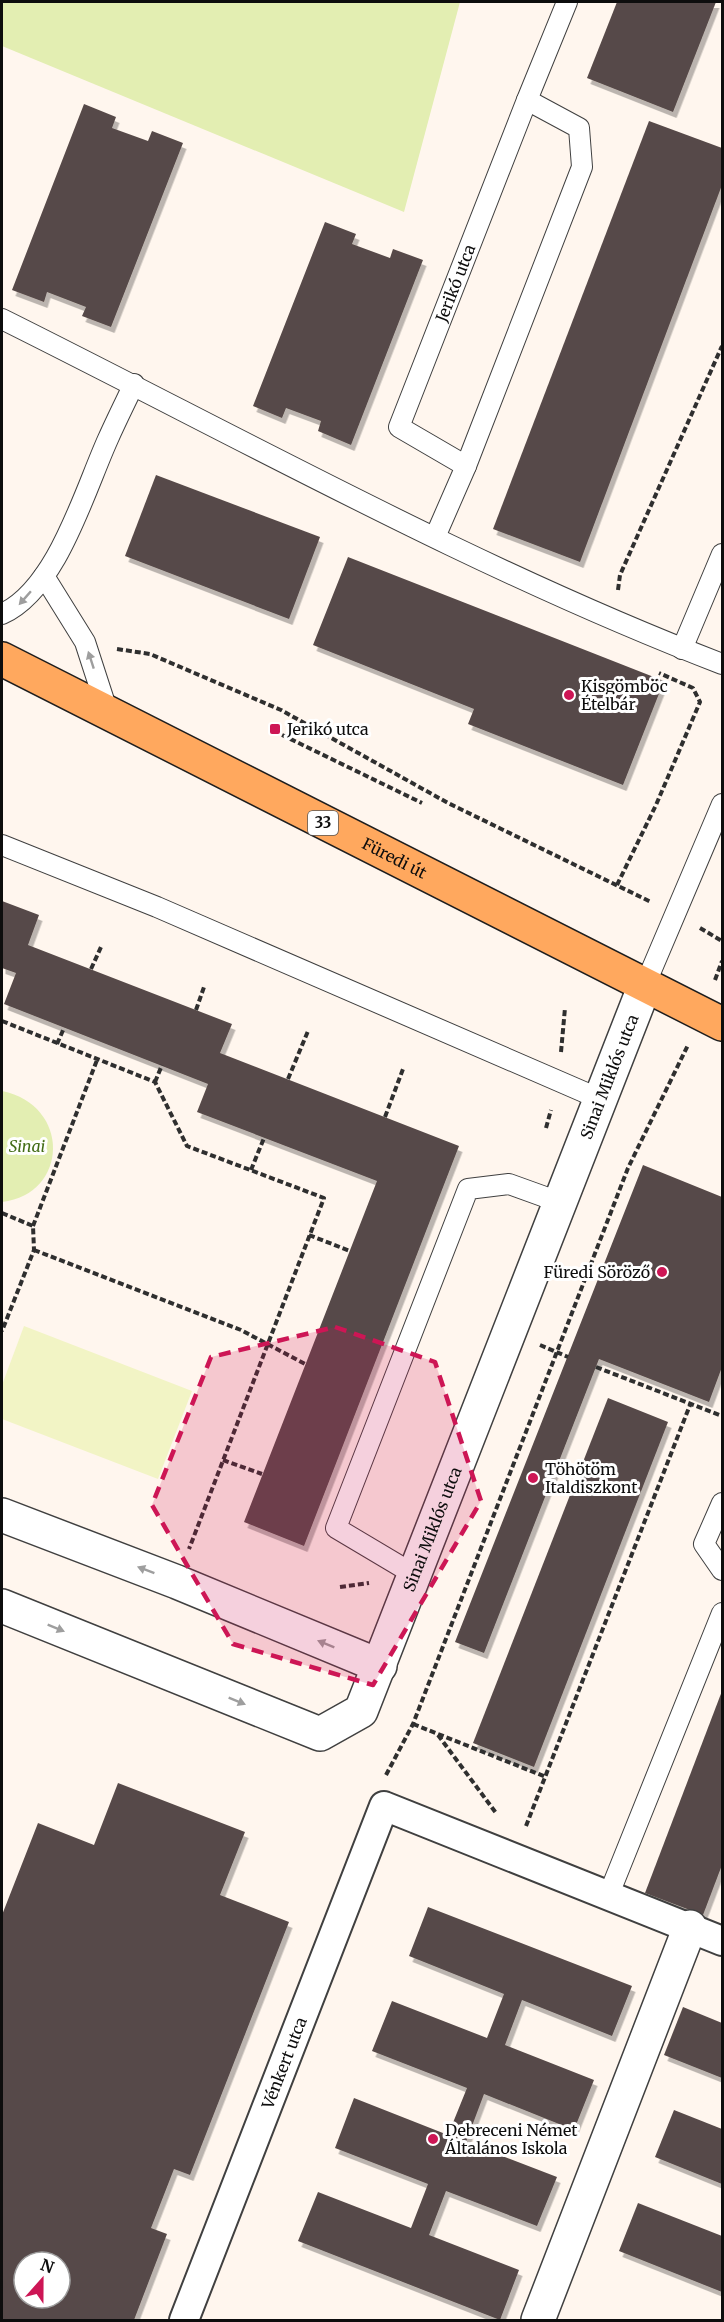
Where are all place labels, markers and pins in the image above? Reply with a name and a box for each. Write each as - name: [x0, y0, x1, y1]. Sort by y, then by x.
- place label: Kisgömböc Ételbár: [581, 676, 668, 714]
- marker: Kisgömböc Ételbár: [562, 688, 576, 702]
- place label: Jerikó utca: [286, 719, 369, 739]
- marker: Jerikó utca: [268, 722, 282, 736]
- place label: Füredi Söröző: [544, 1262, 650, 1282]
- marker: Füredi Söröző: [655, 1265, 669, 1279]
- place label: Töhötöm Italdiszkont: [545, 1459, 638, 1497]
- marker: Töhötöm Italdiszkont: [526, 1471, 540, 1485]
- place label: Debreceni Német Általános Iskola: [444, 2120, 578, 2158]
- marker: Debreceni Német Általános Iskola: [426, 2132, 440, 2146]

